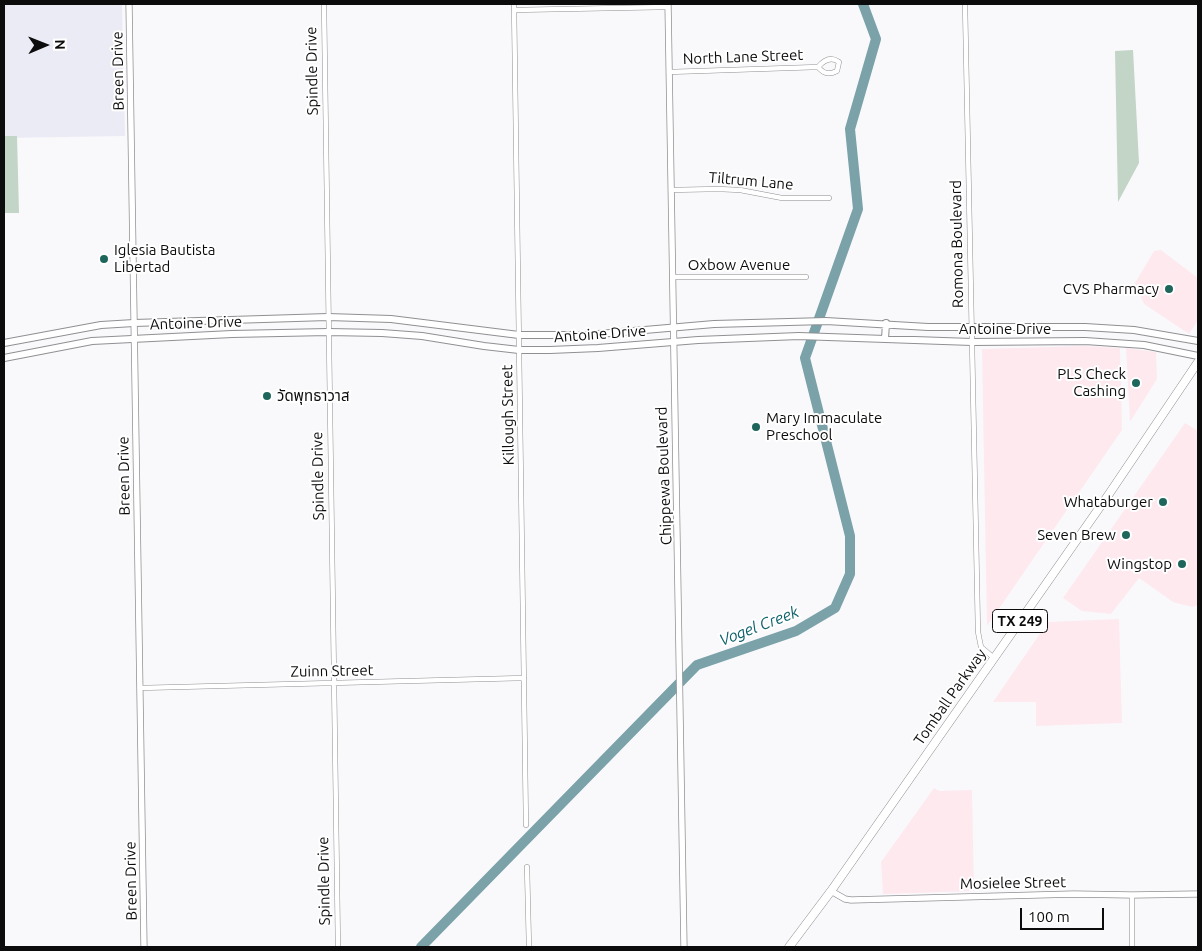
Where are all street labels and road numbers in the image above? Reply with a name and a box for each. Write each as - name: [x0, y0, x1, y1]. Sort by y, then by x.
- street label: Spindle Drive: [302, 26, 322, 116]
- street label: Breen Drive: [108, 31, 128, 111]
- street label: North Lane Street: [682, 46, 804, 68]
- street label: Tiltrum Lane: [708, 168, 794, 194]
- street label: Romona Boulevard: [947, 180, 967, 308]
- street label: Oxbow Avenue: [688, 256, 790, 274]
- street label: Antoine Drive: [150, 312, 242, 334]
- street label: Antoine Drive: [959, 320, 1051, 338]
- street label: Antoine Drive: [553, 322, 647, 346]
- street label: Killough Street: [498, 364, 518, 466]
- street label: Chippewa Boulevard: [653, 406, 675, 546]
- street label: Spindle Drive: [308, 431, 328, 521]
- street label: Breen Drive: [114, 436, 134, 516]
- road number: TX 249: [992, 610, 1048, 632]
- street label: Tomball Parkway: [910, 645, 990, 749]
- street label: Zuinn Street: [290, 661, 374, 681]
- street label: Spindle Drive: [314, 836, 334, 926]
- street label: Breen Drive: [121, 841, 141, 921]
- street label: Mosielee Street: [960, 873, 1066, 893]

